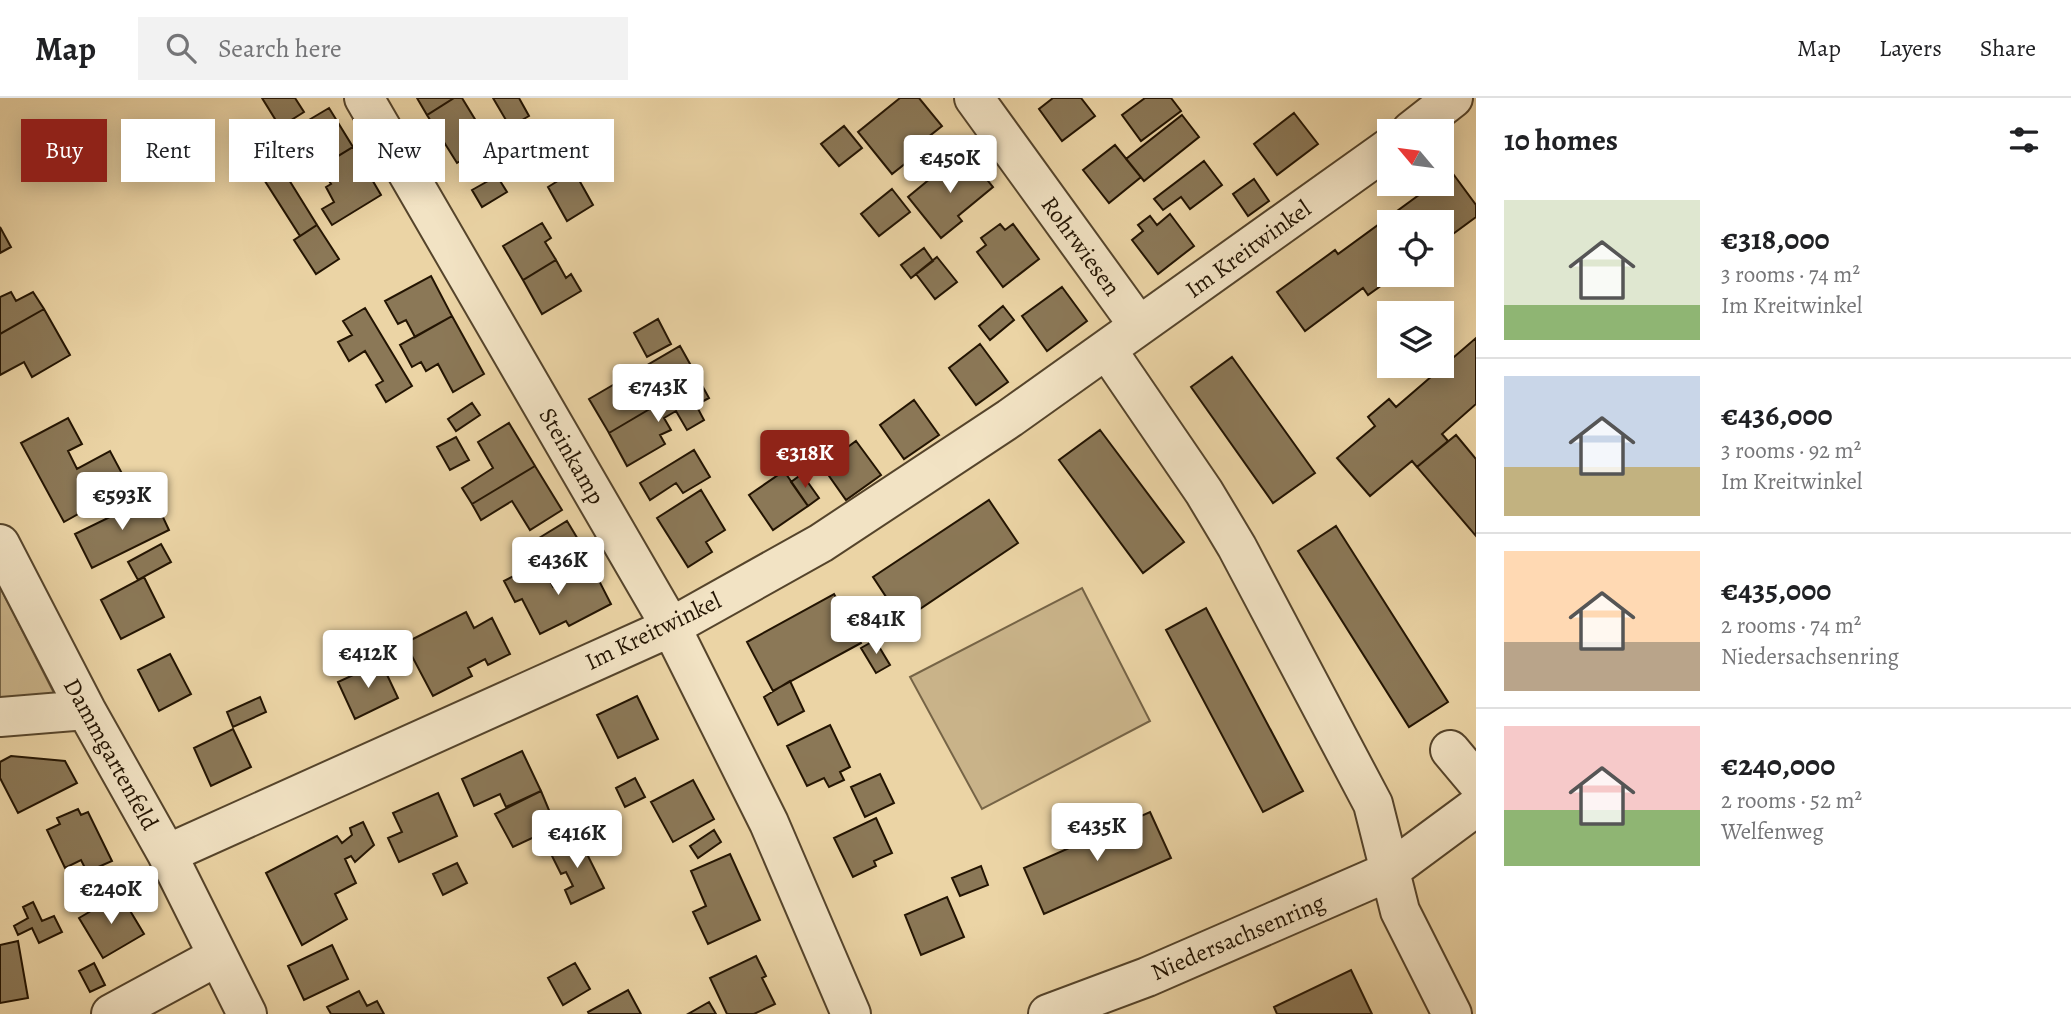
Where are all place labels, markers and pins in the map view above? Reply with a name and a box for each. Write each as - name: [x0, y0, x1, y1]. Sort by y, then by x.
- pin: €450K: [901, 136, 999, 195]
- pin: €743K: [609, 364, 707, 424]
- pin: €318K: [756, 430, 854, 490]
- pin: €593K: [73, 472, 171, 532]
- pin: €436K: [509, 538, 607, 597]
- pin: €841K: [827, 596, 925, 656]
- pin: €412K: [319, 630, 417, 690]
- pin: €435K: [1048, 804, 1146, 863]
- pin: €416K: [528, 810, 626, 870]
- pin: €240K: [62, 866, 160, 926]

